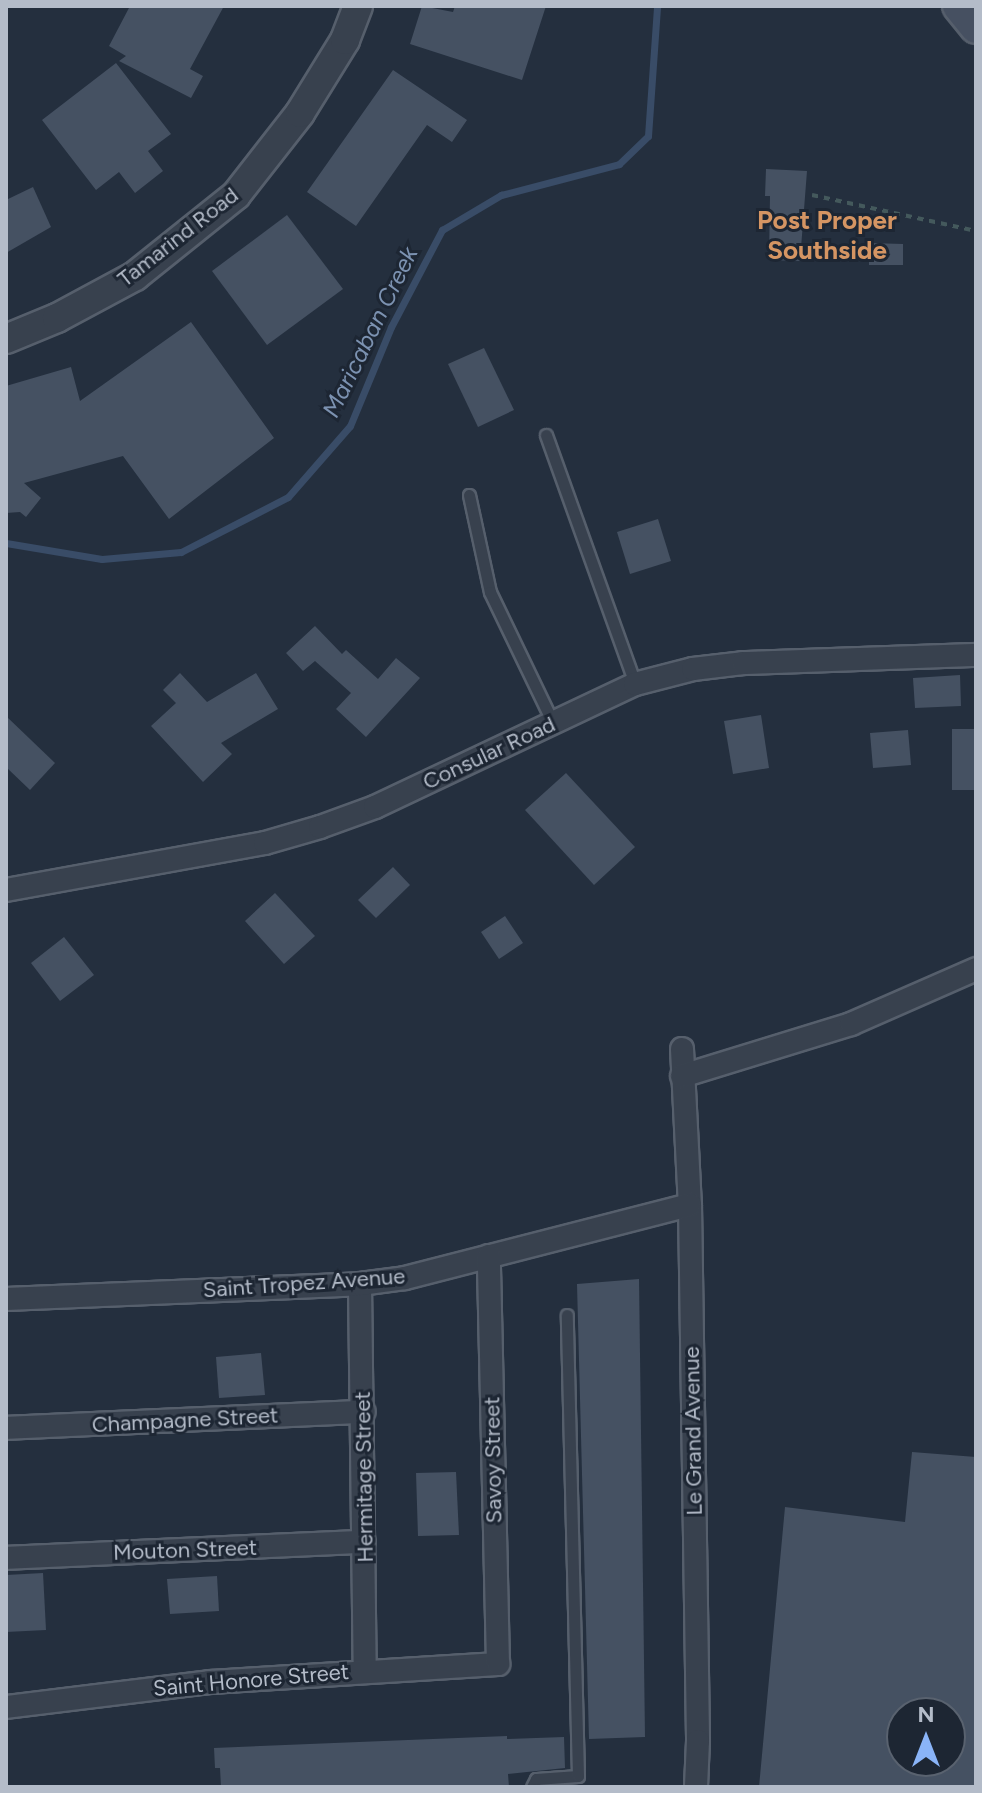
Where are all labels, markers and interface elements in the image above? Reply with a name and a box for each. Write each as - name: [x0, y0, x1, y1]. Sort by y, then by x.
- street label: Tamarind Road: [112, 182, 244, 292]
- district label: Post Proper Southside: [757, 205, 897, 266]
- water label: Maricaban Creek: [316, 242, 424, 422]
- street label: Consular Road: [419, 711, 559, 795]
- street label: Saint Tropez Avenue: [202, 1263, 406, 1303]
- street label: Le Grand Avenue: [678, 1346, 708, 1516]
- street label: Hermitage Street: [349, 1391, 379, 1563]
- street label: Savoy Street: [479, 1396, 507, 1524]
- street label: Champagne Street: [91, 1402, 279, 1438]
- street label: Mouton Street: [113, 1534, 257, 1566]
- street label: Saint Honore Street: [152, 1658, 350, 1702]
- north arrow: [886, 1697, 966, 1777]
- text: N: [917, 1701, 935, 1728]

